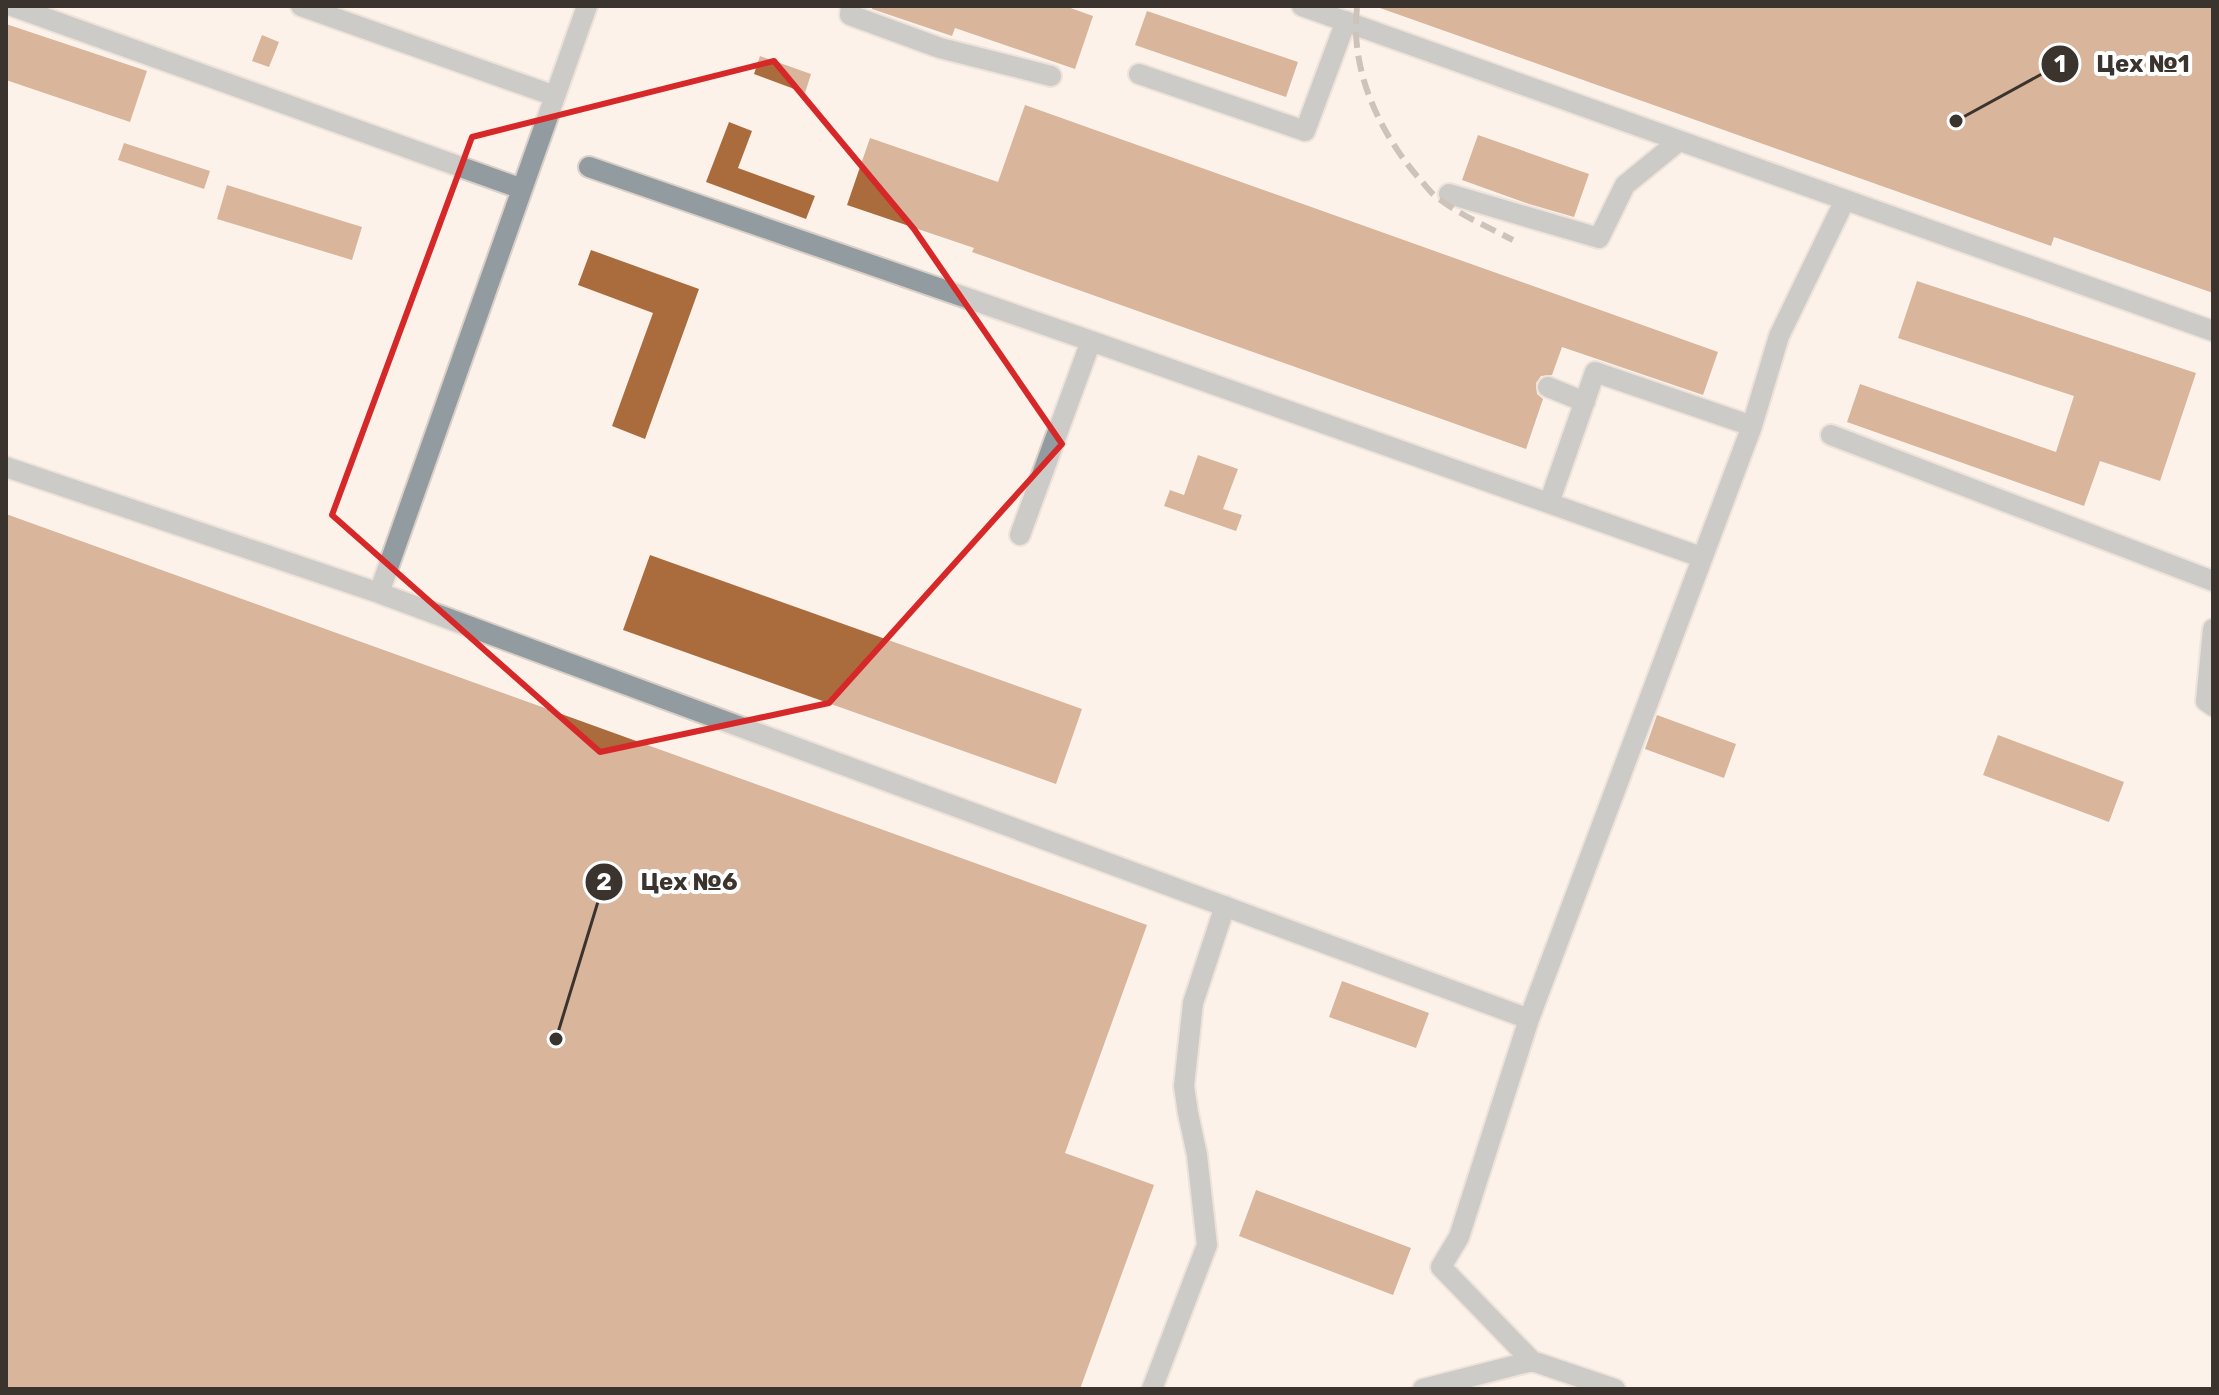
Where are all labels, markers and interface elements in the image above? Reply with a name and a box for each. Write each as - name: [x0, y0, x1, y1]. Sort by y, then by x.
- callout: Цех №1: [2040, 40, 2205, 88]
- text: 1: [2054, 50, 2066, 78]
- text: Цех №1: [2096, 50, 2190, 78]
- callout: Цех №6: [584, 858, 753, 906]
- text: 2: [596, 868, 612, 896]
- text: Цех №6: [640, 868, 738, 896]

